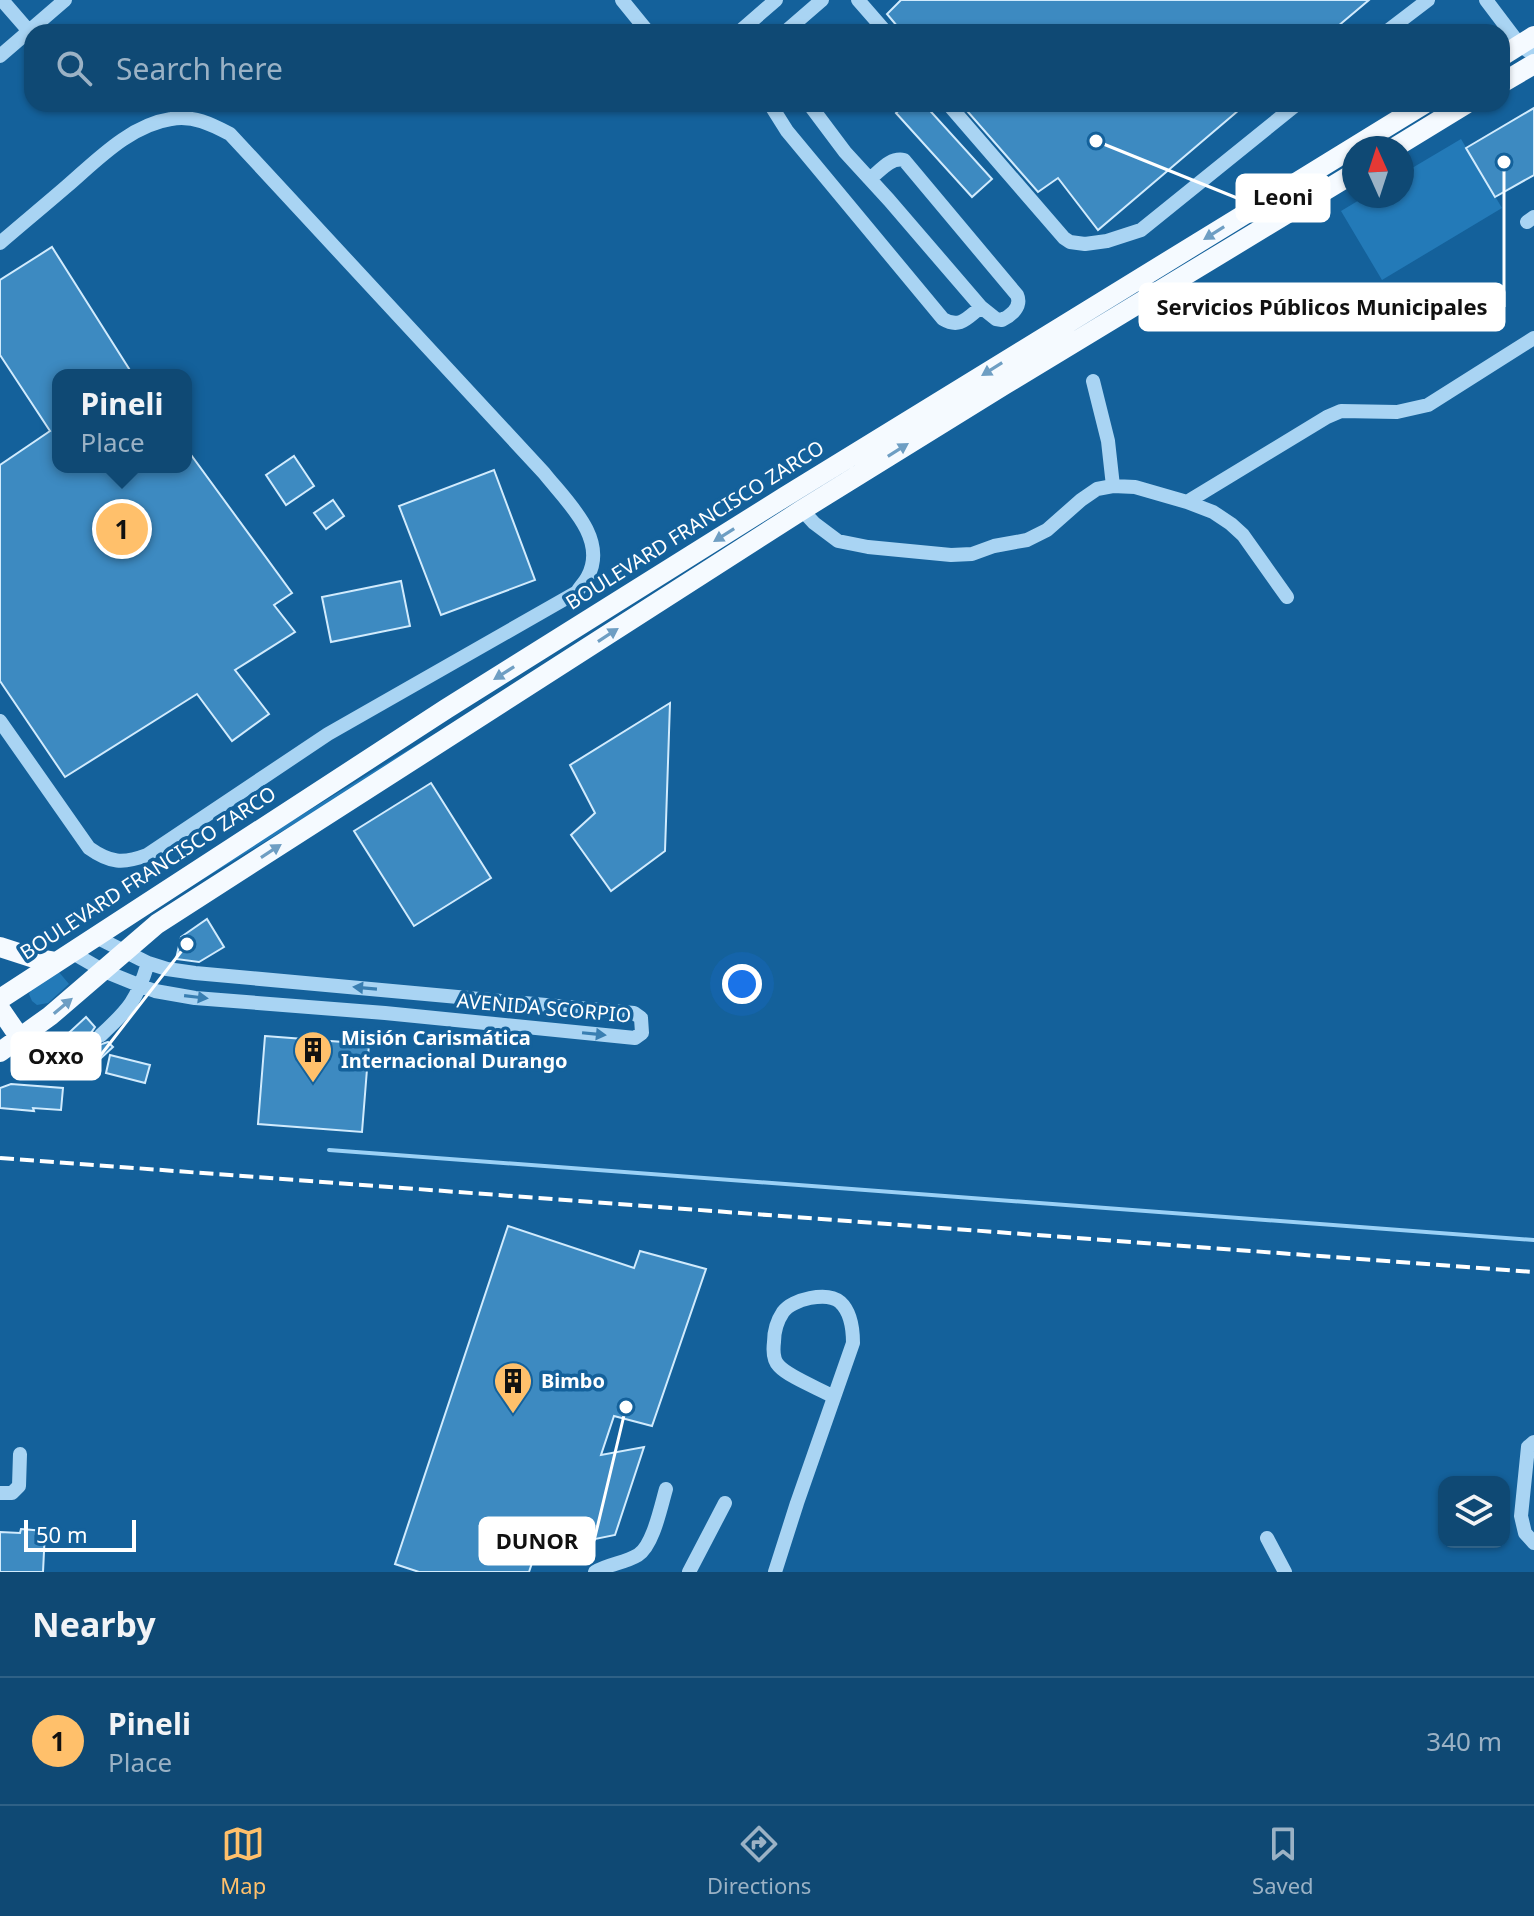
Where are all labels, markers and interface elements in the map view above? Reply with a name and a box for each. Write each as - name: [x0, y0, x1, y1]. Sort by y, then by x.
- search box: [24, 24, 1510, 112]
- icon: search: [52, 46, 96, 90]
- text: Search here: [116, 48, 283, 89]
- north arrow: [1342, 136, 1414, 208]
- callout: Leoni: [1237, 175, 1329, 221]
- text: Leoni: [1253, 181, 1313, 211]
- one-way arrow: [1203, 225, 1225, 239]
- callout: Servicios Públicos Municipales: [1140, 284, 1504, 330]
- text: Servicios Públicos Municipales: [1156, 291, 1488, 321]
- one-way arrow: [982, 361, 1003, 376]
- popup: [52, 369, 192, 473]
- text: Pineli: [81, 383, 163, 424]
- text: Place: [81, 424, 145, 460]
- street label: BOULEVARD FRANCISCO ZARCO: [560, 434, 829, 615]
- one-way arrow: [887, 444, 909, 458]
- pin: 1: [96, 499, 148, 559]
- one-way arrow: [713, 527, 734, 542]
- one-way arrow: [597, 627, 618, 642]
- one-way arrow: [493, 666, 514, 681]
- street label: BOULEVARD FRANCISCO ZARCO: [15, 780, 281, 966]
- one-way arrow: [260, 844, 282, 858]
- your location: [722, 964, 762, 1004]
- one-way arrow: [352, 981, 377, 994]
- street label: AVENIDA SCORPIO: [456, 986, 632, 1029]
- one-way arrow: [183, 991, 208, 1004]
- one-way arrow: [53, 998, 73, 1015]
- place label: Misión Carismática Internacional Durango: [341, 1024, 568, 1074]
- one-way arrow: [582, 1027, 607, 1040]
- building icon: Misión Carismática Internacional Durango: [292, 1029, 334, 1084]
- callout: Oxxo: [12, 1033, 100, 1079]
- text: Oxxo: [28, 1040, 84, 1070]
- building icon: Bimbo: [492, 1360, 534, 1415]
- place label: Bimbo: [541, 1367, 605, 1394]
- map controls: [1438, 1476, 1510, 1548]
- button: layers: [1438, 1476, 1510, 1548]
- scale bar: [24, 1516, 136, 1552]
- callout: DUNOR: [480, 1518, 594, 1564]
- text: 50 m: [36, 1519, 87, 1549]
- text: DUNOR: [496, 1525, 579, 1555]
- text: Nearby: [32, 1601, 156, 1647]
- text: Pineli: [108, 1703, 191, 1744]
- text: 1: [51, 1723, 65, 1759]
- text: 340 m: [1426, 1723, 1502, 1759]
- text: Place: [108, 1744, 172, 1780]
- tab: Map: [220, 1822, 266, 1900]
- tab: Directions: [707, 1822, 811, 1900]
- tab: Saved: [1252, 1822, 1314, 1900]

